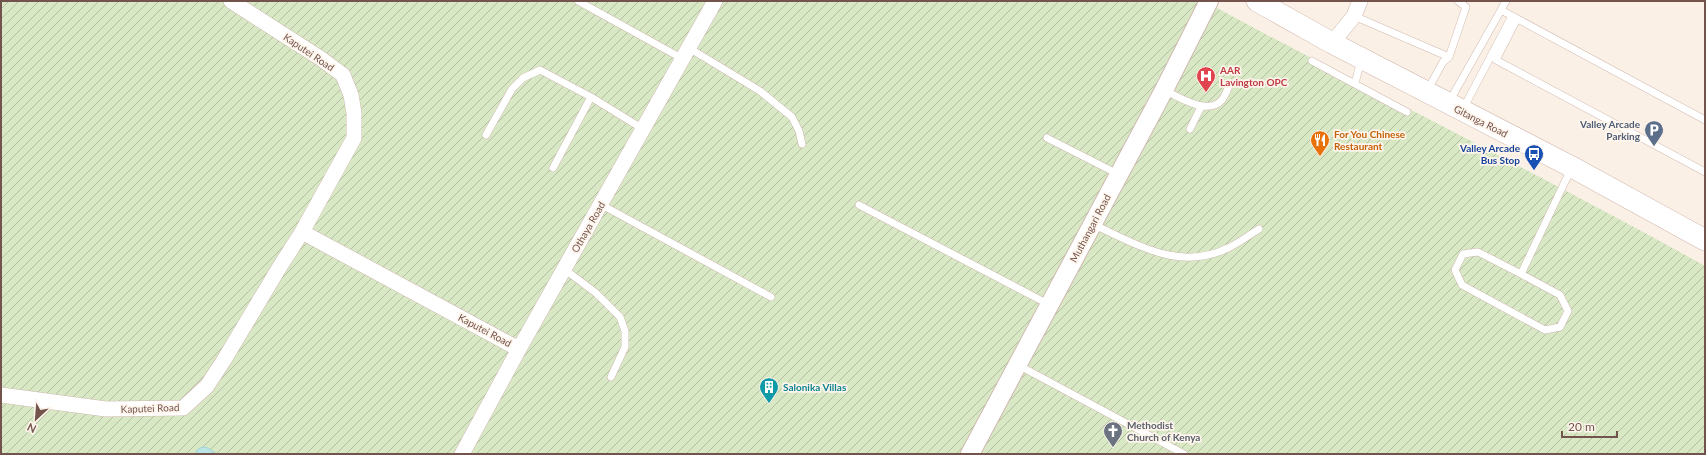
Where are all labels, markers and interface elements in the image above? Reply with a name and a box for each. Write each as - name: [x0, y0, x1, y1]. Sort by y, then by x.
- street label: Kaputei Road: [281, 31, 337, 73]
- place label: AAR Lavington OPC: [1219, 64, 1288, 88]
- hospital icon: AAR Lavington OPC: [1195, 65, 1217, 93]
- street label: Gitanga Road: [1452, 102, 1510, 140]
- place label: Valley Arcade Parking: [1579, 118, 1641, 142]
- parking icon: Valley Arcade Parking: [1643, 119, 1665, 147]
- place label: For You Chinese Restaurant: [1334, 128, 1406, 152]
- restaurant icon: For You Chinese Restaurant: [1309, 129, 1331, 157]
- place label: Valley Arcade Bus Stop: [1459, 142, 1521, 166]
- bus stop icon: Valley Arcade Bus Stop: [1523, 143, 1545, 171]
- street label: Muthangari Road: [1067, 192, 1113, 264]
- street label: Othaya Road: [569, 199, 607, 255]
- street label: Kaputei Road: [456, 311, 514, 349]
- building icon: Salonika Villas: [758, 376, 780, 404]
- place label: Salonika Villas: [783, 381, 847, 393]
- north arrow: [16, 399, 56, 439]
- street label: Kaputei Road: [120, 401, 180, 415]
- scale bar: [1562, 413, 1617, 439]
- place label: Methodist Church of Kenya: [1127, 419, 1200, 443]
- text: 20 m: [1568, 419, 1595, 434]
- church icon: Methodist Church of Kenya: [1102, 420, 1124, 448]
- text: N: [25, 421, 38, 436]

